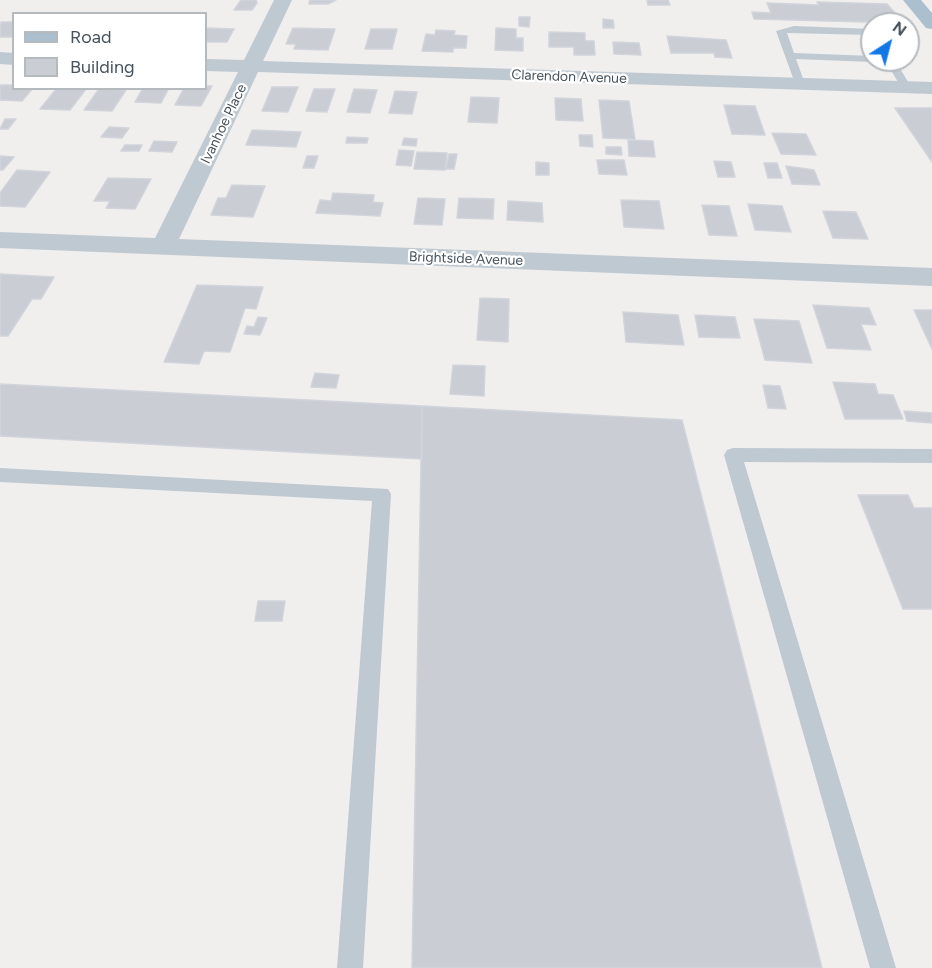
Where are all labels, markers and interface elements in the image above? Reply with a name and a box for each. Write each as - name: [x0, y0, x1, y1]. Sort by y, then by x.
- legend: [12, 12, 207, 90]
- north arrow: [860, 12, 920, 72]
- text: N: [889, 17, 910, 40]
- text: Road: [70, 26, 111, 48]
- text: Building: [70, 56, 135, 78]
- street label: Clarendon Avenue: [511, 67, 627, 87]
- street label: Ivanhoe Place: [198, 81, 250, 167]
- street label: Brightside Avenue: [409, 249, 523, 269]

